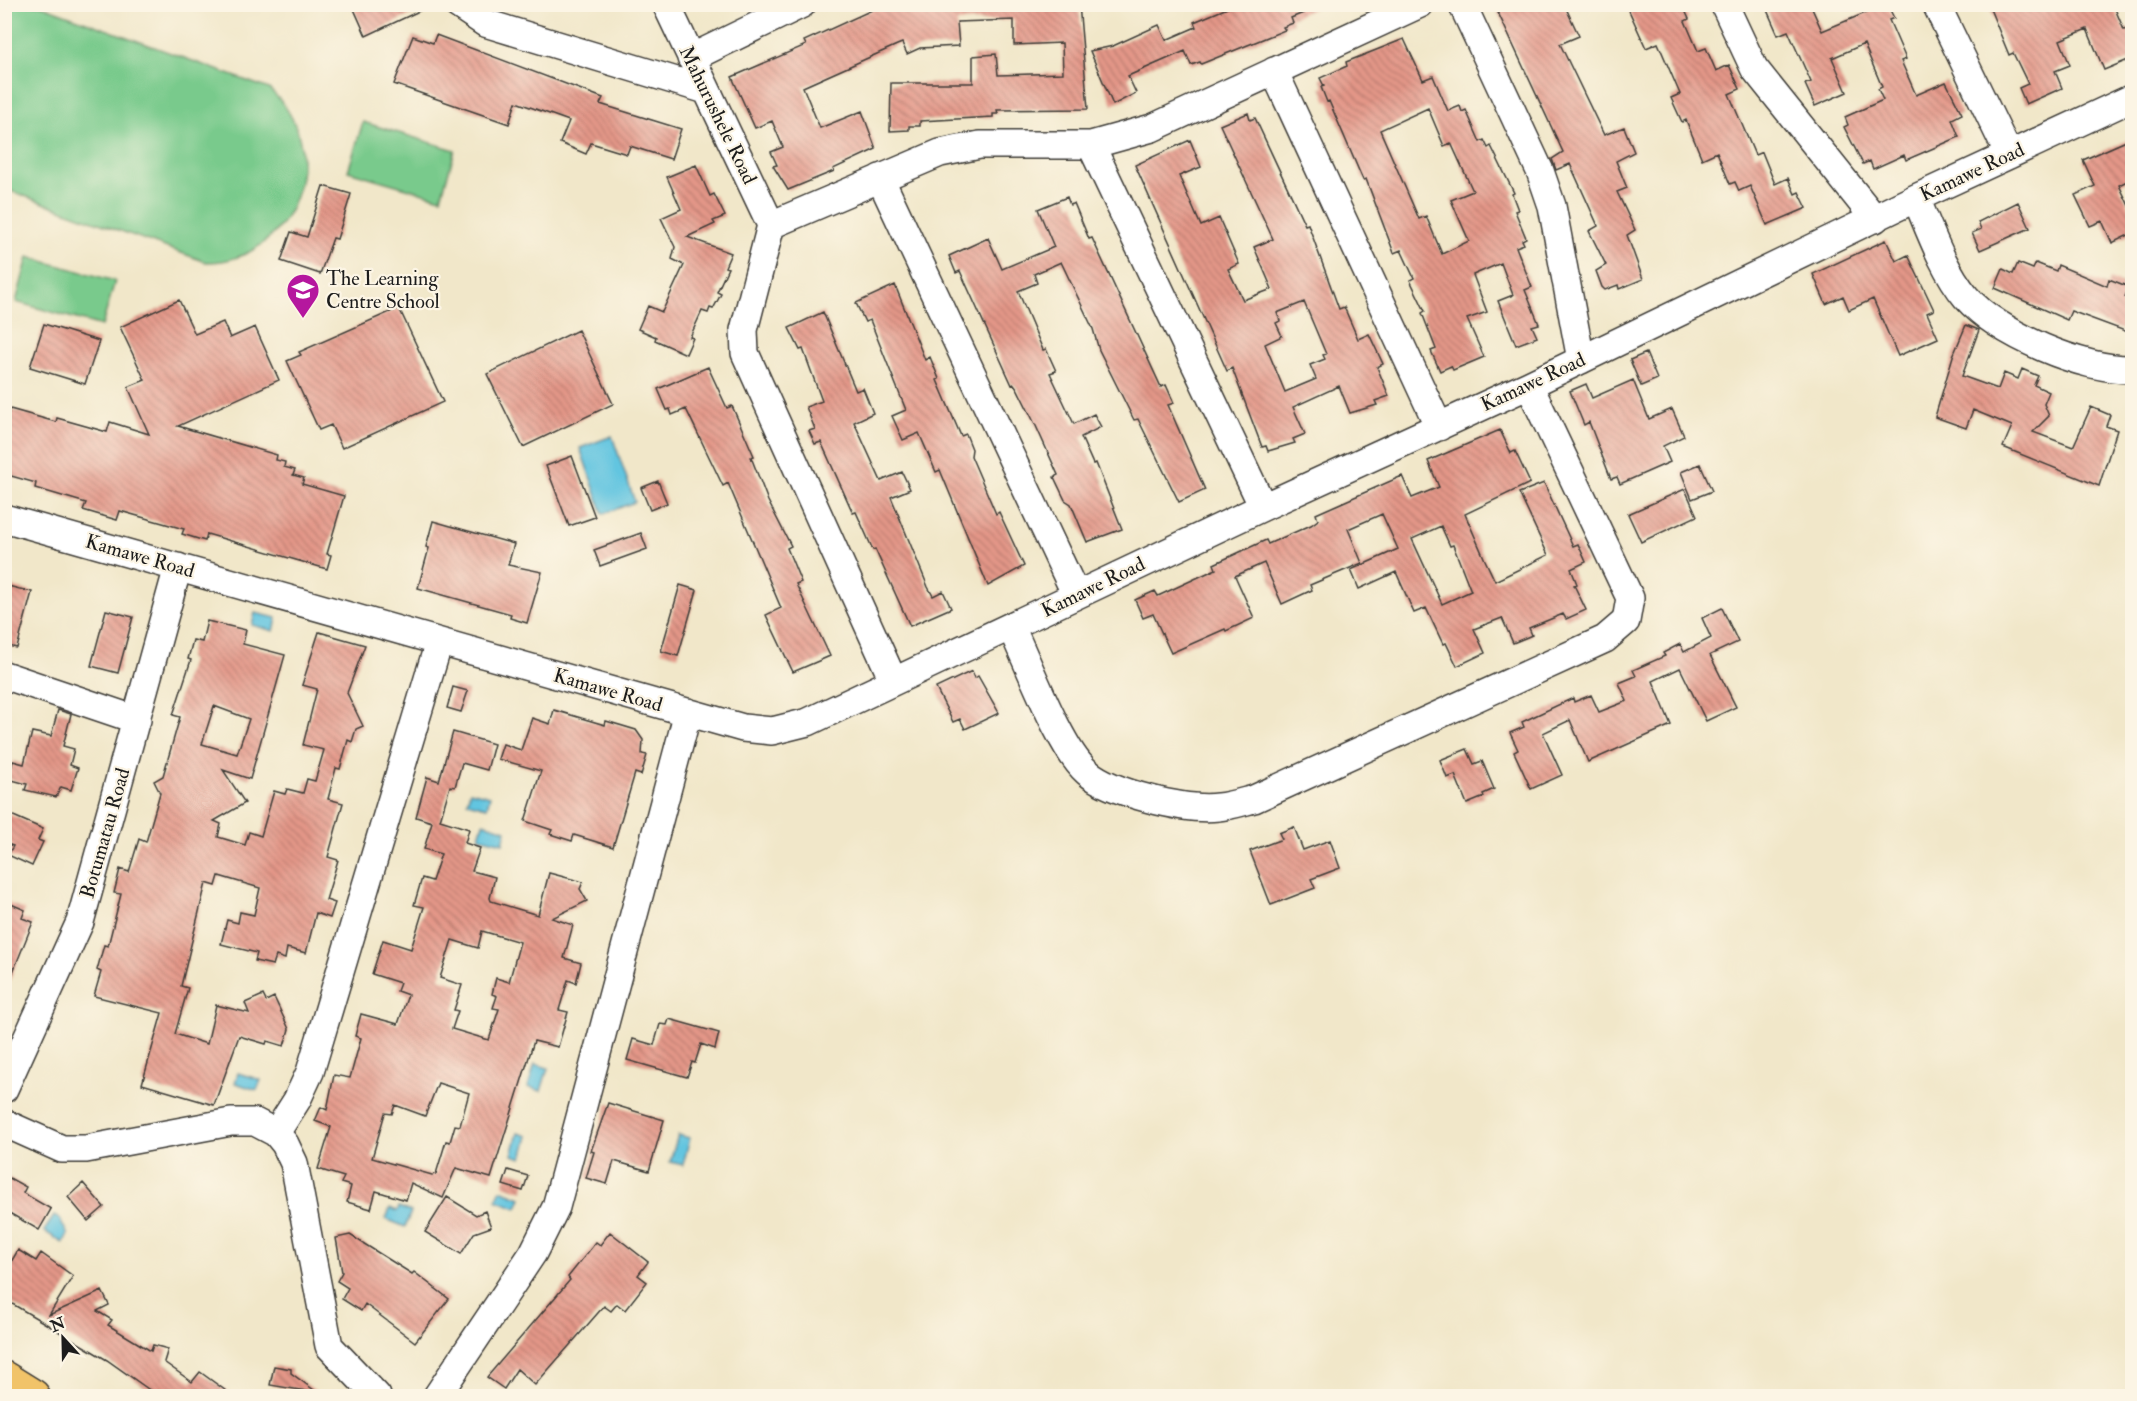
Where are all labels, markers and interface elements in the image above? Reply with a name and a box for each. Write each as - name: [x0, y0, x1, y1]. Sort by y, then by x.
- street label: Mahurushele Road: [674, 42, 762, 188]
- street label: Kamawe Road: [1916, 137, 2028, 207]
- place label: The Learning Centre School: [326, 266, 440, 314]
- school or university icon: The Learning Centre School: [285, 272, 321, 319]
- street label: Kamawe Road: [1477, 347, 1589, 417]
- street label: Kamawe Road: [83, 529, 198, 584]
- street label: Kamawe Road: [1037, 551, 1149, 623]
- street label: Kamawe Road: [551, 663, 666, 718]
- street label: Botumatau Road: [74, 765, 136, 901]
- north arrow: [33, 1308, 93, 1368]
- text: N: [46, 1313, 69, 1337]

